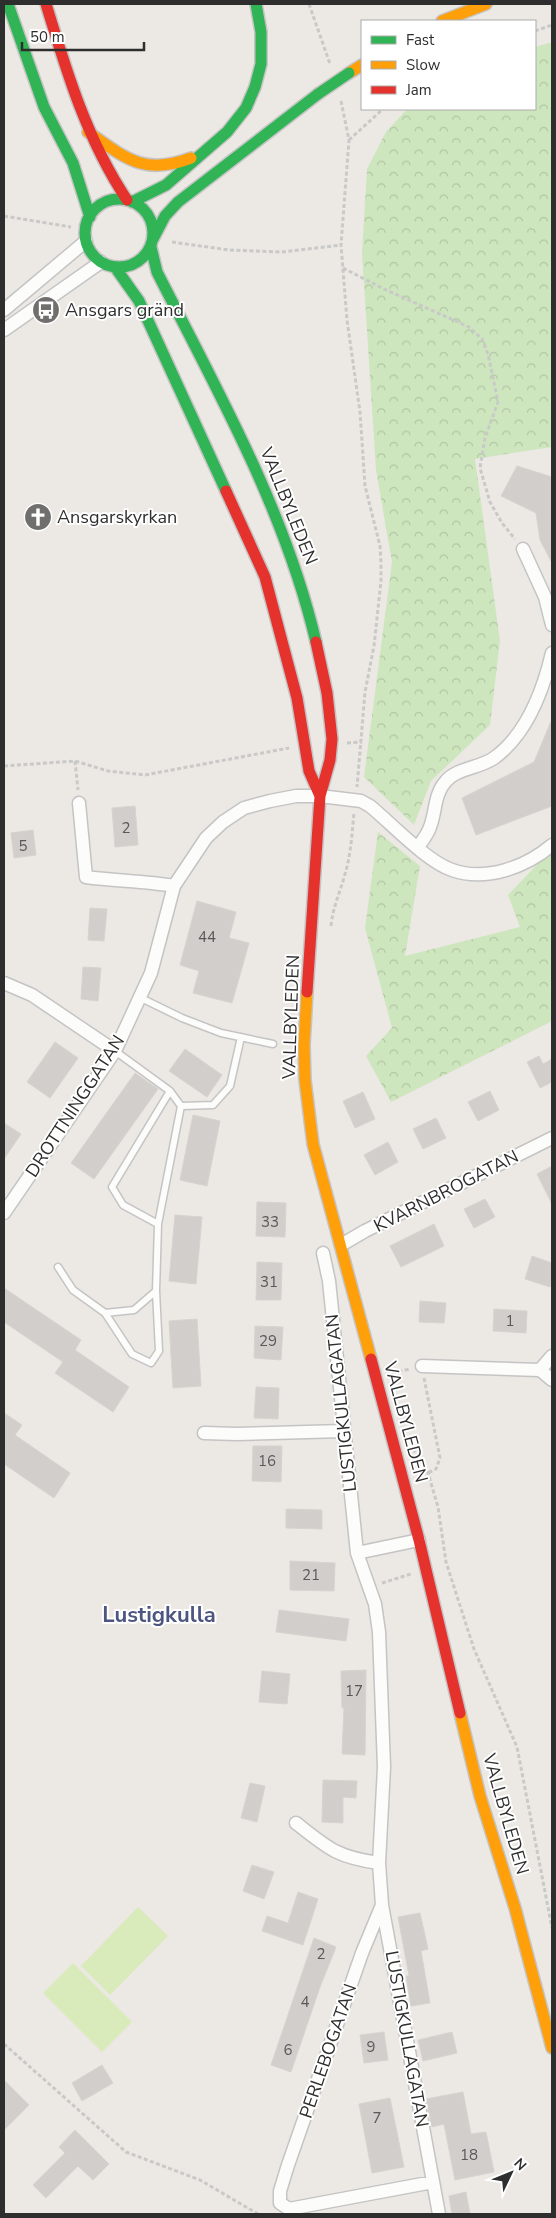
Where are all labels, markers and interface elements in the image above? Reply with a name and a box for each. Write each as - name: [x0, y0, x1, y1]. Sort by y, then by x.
- scale bar: [22, 20, 145, 52]
- legend: [361, 20, 536, 110]
- text: 50 m: [30, 27, 65, 47]
- text: Fast: [406, 30, 435, 50]
- text: Slow: [406, 55, 441, 75]
- text: Jam: [405, 80, 432, 100]
- bus stop icon: Ansgars gränd: [31, 295, 61, 325]
- place label: Ansgars gränd: [65, 298, 184, 322]
- street label: VALLBYLEDEN: [254, 443, 323, 568]
- church icon: Ansgarskyrkan: [23, 502, 53, 532]
- place label: Ansgarskyrkan: [57, 505, 177, 529]
- house number: 2: [121, 818, 131, 838]
- house number: 5: [18, 836, 28, 856]
- house number: 44: [198, 927, 216, 947]
- street label: VALLBYLEDEN: [277, 954, 305, 1081]
- street label: DROTTNINGGATAN: [20, 1030, 130, 1182]
- street label: KVARNBROGATAN: [369, 1144, 523, 1238]
- house number: 33: [261, 1212, 279, 1232]
- house number: 31: [260, 1272, 278, 1292]
- house number: 1: [505, 1311, 515, 1331]
- street label: LUSTIGKULLAGATAN: [320, 1313, 362, 1493]
- house number: 29: [259, 1331, 277, 1351]
- street label: VALLBYLEDEN: [378, 1358, 434, 1485]
- house number: 16: [258, 1451, 276, 1471]
- house number: 21: [302, 1565, 320, 1585]
- district label: Lustigkulla: [102, 1600, 216, 1630]
- house number: 17: [345, 1681, 363, 1701]
- street label: VALLBYLEDEN: [477, 1750, 535, 1877]
- house number: 2: [316, 1944, 326, 1964]
- street label: LUSTIGKULLAGATAN: [380, 1949, 434, 2129]
- street label: PERLEBOGATAN: [294, 1980, 362, 2122]
- house number: 4: [300, 1992, 310, 2012]
- house number: 9: [366, 2037, 376, 2057]
- house number: 6: [283, 2040, 293, 2060]
- house number: 7: [372, 2108, 382, 2128]
- house number: 18: [460, 2145, 478, 2165]
- north arrow: [486, 2148, 536, 2198]
- text: N: [510, 2154, 531, 2175]

